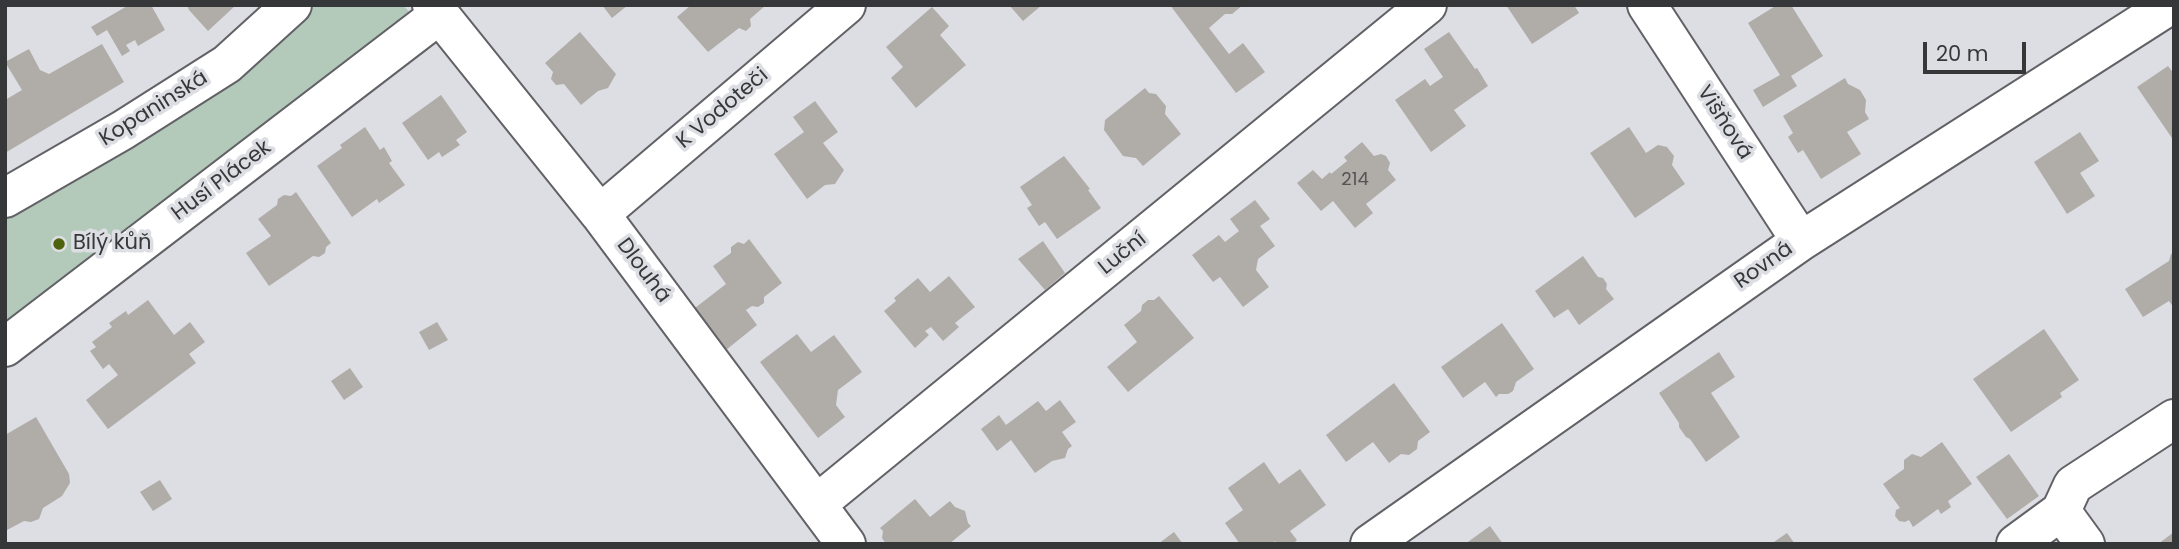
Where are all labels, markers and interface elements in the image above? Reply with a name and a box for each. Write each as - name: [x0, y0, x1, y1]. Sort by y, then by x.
- scale bar: [1927, 28, 2030, 72]
- text: 20 m: [1936, 39, 1989, 68]
- street label: K Vodoteči: [672, 63, 774, 155]
- street label: Kopaninská: [95, 66, 213, 152]
- street label: Višňová: [1691, 81, 1757, 165]
- street label: Husí Plácek: [167, 135, 277, 227]
- house number: 214: [1341, 169, 1369, 191]
- street label: Luční: [1094, 227, 1152, 281]
- place label: Bílý kůň: [73, 231, 151, 257]
- street label: Dlouhá: [611, 234, 675, 308]
- marker: Bílý kůň: [51, 236, 67, 252]
- street label: Rovná: [1730, 237, 1798, 295]

